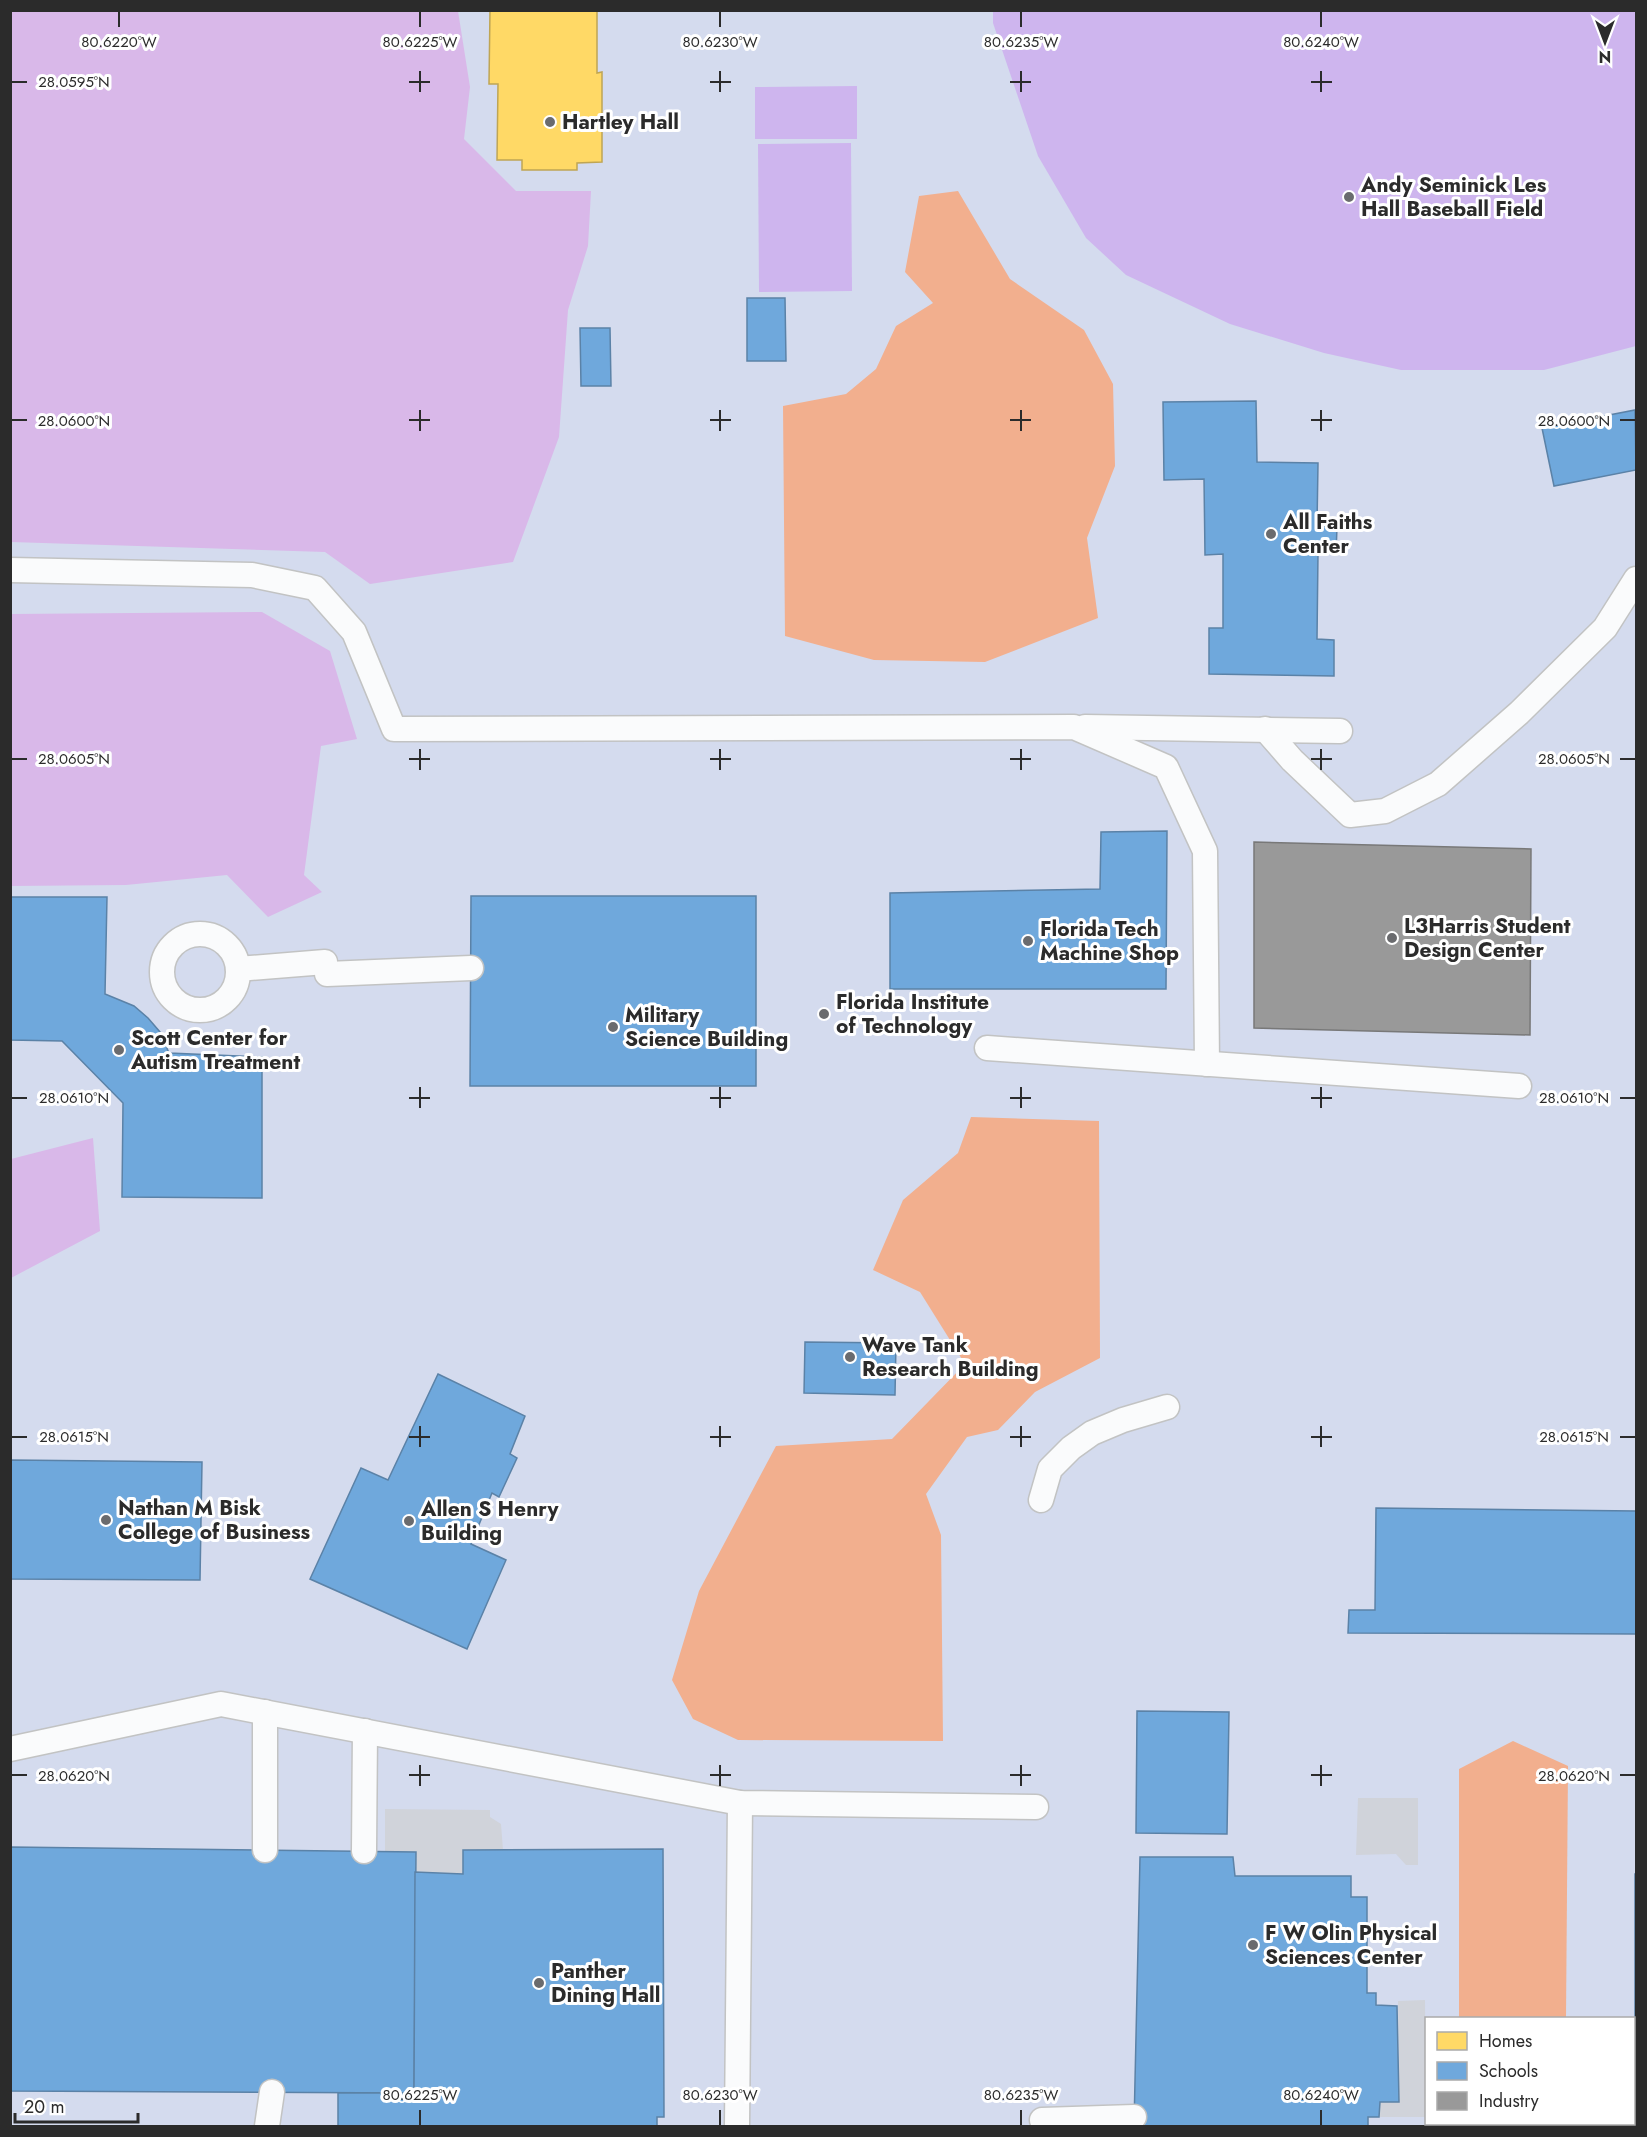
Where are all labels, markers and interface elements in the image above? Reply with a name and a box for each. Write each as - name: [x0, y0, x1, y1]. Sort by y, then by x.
- north arrow: [1575, 12, 1635, 72]
- text: 80.6220°W: [81, 31, 157, 53]
- text: 80.6225°W: [383, 31, 458, 53]
- text: 80.6230°W: [682, 31, 758, 53]
- text: 80.6235°W: [984, 31, 1058, 53]
- text: 80.6240°W: [1283, 31, 1359, 53]
- text: N: [1599, 45, 1611, 68]
- text: 28.0595°N: [38, 71, 110, 93]
- place label: Hartley Hall: [562, 107, 679, 137]
- marker: Hartley Hall: [543, 115, 557, 129]
- place label: Andy Seminick Les Hall Baseball Field: [1360, 170, 1547, 224]
- marker: Andy Seminick Les Hall Baseball Field: [1342, 190, 1356, 204]
- text: 28.0600°N: [38, 410, 110, 432]
- text: 28.0600°N: [1538, 410, 1610, 432]
- place label: All Faiths Center: [1282, 507, 1373, 561]
- marker: All Faiths Center: [1264, 527, 1278, 541]
- text: 28.0605°N: [38, 748, 110, 770]
- text: 28.0605°N: [1538, 748, 1610, 770]
- place label: L3Harris Student Design Center: [1404, 911, 1571, 965]
- place label: Florida Tech Machine Shop: [1040, 914, 1179, 968]
- marker: L3Harris Student Design Center: [1385, 931, 1399, 945]
- marker: Florida Tech Machine Shop: [1021, 934, 1035, 948]
- place label: Florida Institute of Technology: [836, 987, 989, 1041]
- place label: Military Science Building: [625, 1000, 788, 1054]
- marker: Florida Institute of Technology: [817, 1007, 831, 1021]
- marker: Military Science Building: [606, 1020, 620, 1034]
- place label: Scott Center for Autism Treatment: [130, 1023, 300, 1077]
- marker: Scott Center for Autism Treatment: [112, 1043, 126, 1057]
- text: 28.0610°N: [39, 1087, 109, 1109]
- text: 28.0610°N: [1539, 1087, 1609, 1109]
- place label: Wave Tank Research Building: [862, 1330, 1039, 1384]
- marker: Wave Tank Research Building: [843, 1350, 857, 1364]
- text: 28.0615°N: [39, 1426, 109, 1448]
- text: 28.0615°N: [1539, 1426, 1609, 1448]
- place label: Nathan M Bisk College of Business: [118, 1493, 311, 1547]
- place label: Allen S Henry Building: [420, 1494, 559, 1548]
- marker: Nathan M Bisk College of Business: [99, 1513, 113, 1527]
- marker: Allen S Henry Building: [402, 1514, 416, 1528]
- text: 28.0620°N: [38, 1765, 110, 1787]
- text: 28.0620°N: [1538, 1765, 1610, 1787]
- place label: F W Olin Physical Sciences Center: [1265, 1918, 1437, 1972]
- marker: F W Olin Physical Sciences Center: [1246, 1938, 1260, 1952]
- place label: Panther Dining Hall: [551, 1956, 660, 2010]
- marker: Panther Dining Hall: [532, 1976, 546, 1990]
- legend: [1425, 2017, 1635, 2125]
- text: Homes: [1479, 2028, 1532, 2054]
- text: Schools: [1479, 2058, 1538, 2084]
- text: 80.6225°W: [383, 2084, 458, 2106]
- text: 80.6230°W: [682, 2084, 758, 2106]
- text: 80.6235°W: [984, 2084, 1058, 2106]
- text: 80.6240°W: [1283, 2084, 1359, 2106]
- scale bar: [15, 2086, 138, 2124]
- text: Industry: [1479, 2088, 1539, 2114]
- text: 20 m: [24, 2094, 64, 2120]

